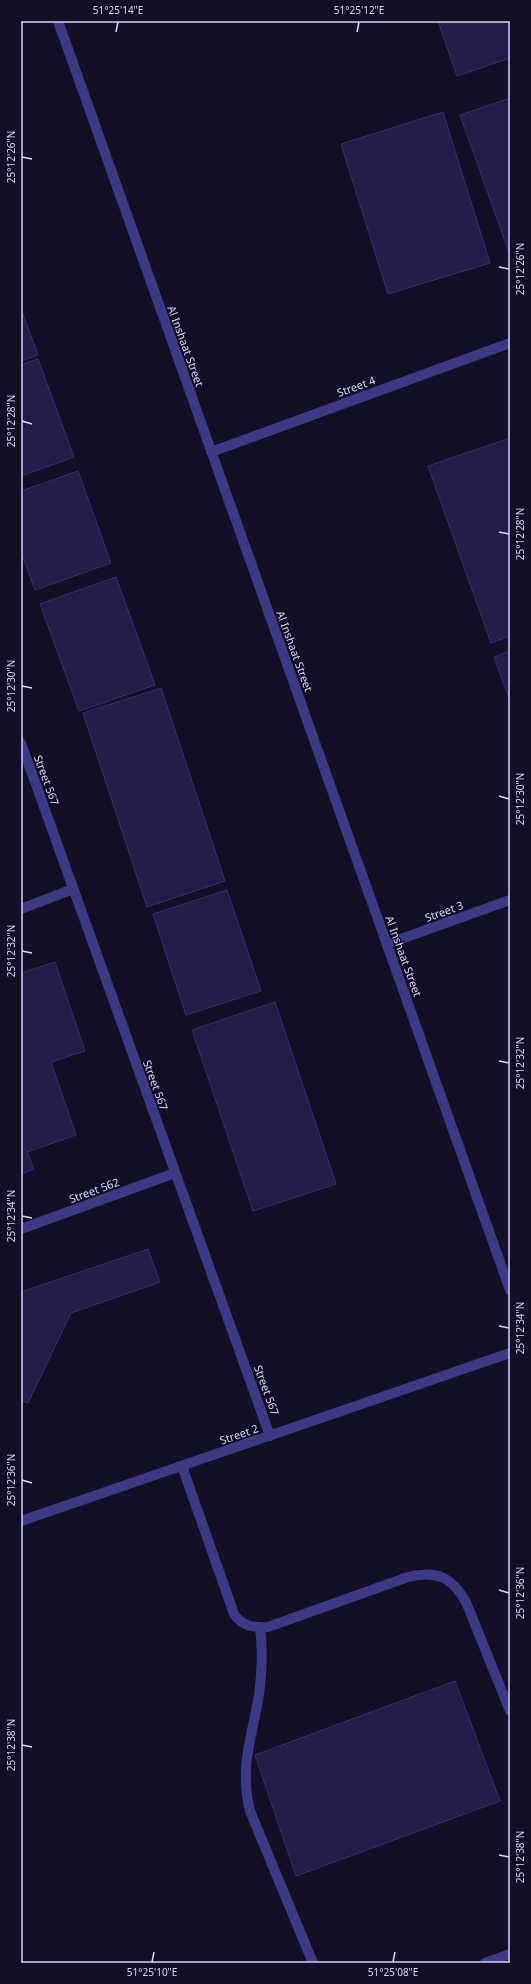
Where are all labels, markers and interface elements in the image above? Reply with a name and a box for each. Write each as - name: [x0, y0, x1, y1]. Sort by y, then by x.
- text: 51°25'14"E: [93, 3, 143, 17]
- text: 51°25'12"E: [334, 3, 384, 17]
- text: 25°12'26"N: [4, 131, 18, 183]
- text: 25°12'26"N: [513, 243, 527, 295]
- street label: Al Inshaat Street: [164, 303, 208, 389]
- street label: Street 4: [335, 372, 378, 400]
- text: 25°12'28"N: [4, 395, 18, 447]
- text: 25°12'28"N: [513, 508, 527, 560]
- street label: Al Inshaat Street: [273, 608, 317, 694]
- text: 25°12'30"N: [4, 660, 18, 712]
- street label: Street 567: [31, 753, 63, 807]
- text: 25°12'30"N: [513, 773, 527, 825]
- street label: Street 3: [423, 897, 465, 925]
- street label: Al Inshaat Street: [382, 913, 426, 999]
- text: 25°12'32"N: [4, 925, 18, 977]
- text: 25°12'32"N: [513, 1037, 527, 1089]
- street label: Street 567: [140, 1058, 172, 1112]
- street label: Street 562: [67, 1174, 121, 1206]
- text: 25°12'34"N: [4, 1190, 18, 1242]
- text: 25°12'34"N: [513, 1302, 527, 1354]
- street label: Street 567: [251, 1363, 283, 1417]
- street label: Street 2: [218, 1420, 260, 1448]
- text: 25°12'36"N: [4, 1454, 18, 1506]
- text: 25°12'36"N: [513, 1567, 527, 1619]
- text: 25°12'38"N: [4, 1719, 18, 1771]
- text: 25°12'38"N: [513, 1831, 527, 1883]
- text: 51°25'10"E: [127, 1965, 177, 1979]
- text: 51°25'08"E: [368, 1965, 418, 1979]

